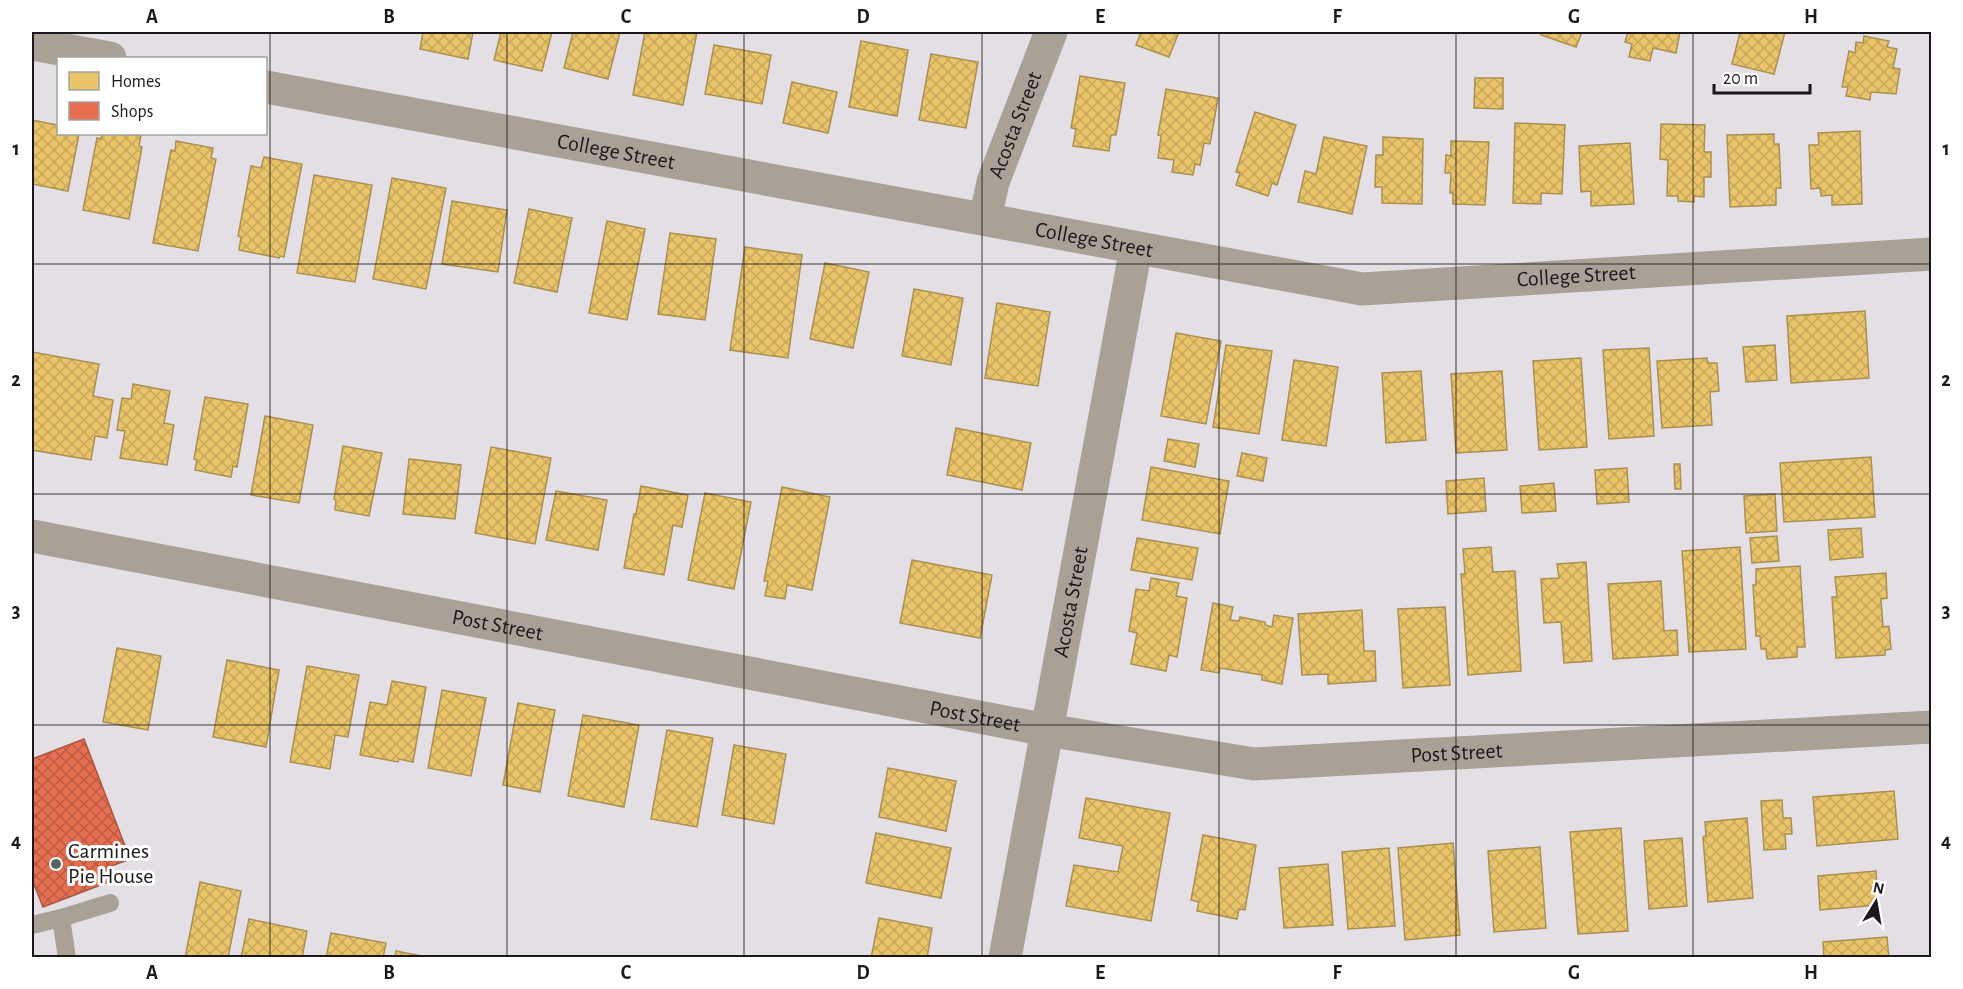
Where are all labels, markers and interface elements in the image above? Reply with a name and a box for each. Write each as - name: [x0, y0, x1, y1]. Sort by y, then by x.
- text: A: [146, 7, 158, 27]
- text: B: [383, 7, 395, 27]
- text: C: [621, 7, 632, 27]
- text: D: [856, 7, 870, 27]
- text: E: [1095, 7, 1105, 27]
- text: F: [1332, 7, 1342, 27]
- text: G: [1568, 7, 1580, 27]
- text: H: [1804, 7, 1818, 27]
- legend: [57, 57, 267, 135]
- scale bar: [1714, 57, 1810, 95]
- street label: Acosta Street: [985, 69, 1046, 181]
- text: 20 m: [1723, 70, 1758, 88]
- text: Homes: [111, 73, 161, 91]
- text: Shops: [111, 103, 153, 121]
- street label: College Street: [556, 130, 677, 173]
- text: 1: [12, 139, 20, 159]
- text: 1: [1942, 139, 1950, 159]
- street label: College Street: [1034, 218, 1155, 261]
- street label: College Street: [1516, 261, 1636, 290]
- text: 2: [11, 370, 21, 390]
- text: 2: [1941, 370, 1951, 390]
- street label: Acosta Street: [1050, 545, 1092, 659]
- text: 3: [12, 601, 20, 621]
- text: 3: [1942, 601, 1950, 621]
- street label: Post Street: [450, 606, 545, 644]
- street label: Post Street: [928, 697, 1022, 736]
- street label: Post Street: [1410, 739, 1503, 766]
- text: 4: [11, 831, 21, 851]
- text: 4: [1941, 831, 1951, 851]
- place label: Carmines Pie House: [68, 840, 153, 887]
- marker: Carmines Pie House: [49, 857, 63, 871]
- north arrow: [1846, 872, 1906, 932]
- text: N: [1872, 879, 1886, 897]
- text: A: [146, 963, 158, 983]
- text: B: [383, 963, 395, 983]
- text: C: [621, 963, 632, 983]
- text: D: [856, 963, 870, 983]
- text: E: [1095, 963, 1105, 983]
- text: F: [1332, 963, 1342, 983]
- text: G: [1568, 963, 1580, 983]
- text: H: [1804, 963, 1818, 983]

